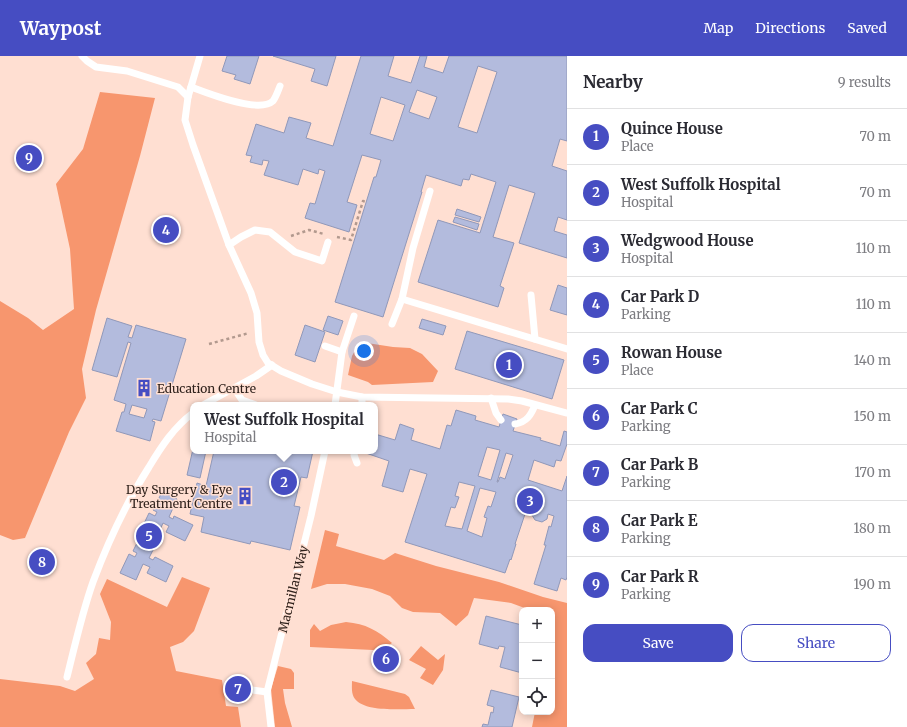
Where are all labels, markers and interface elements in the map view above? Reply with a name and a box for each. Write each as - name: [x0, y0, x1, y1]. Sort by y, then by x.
- text: Waypost: [20, 16, 101, 40]
- text: Map: [703, 19, 733, 37]
- text: Directions: [755, 19, 825, 37]
- text: Saved: [847, 19, 887, 37]
- text: Nearby: [583, 71, 643, 93]
- text: 9 results: [838, 74, 891, 91]
- text: Quince House: [621, 119, 723, 138]
- text: 1: [593, 128, 599, 145]
- text: 70 m: [860, 128, 891, 145]
- text: Place: [621, 138, 654, 155]
- pin: 9: [16, 143, 42, 173]
- text: West Suffolk Hospital: [621, 175, 781, 194]
- text: 2: [592, 184, 600, 201]
- text: 70 m: [860, 184, 891, 201]
- text: Hospital: [621, 194, 673, 211]
- pin: 4: [153, 215, 179, 245]
- text: Wedgwood House: [621, 231, 754, 250]
- text: 3: [592, 240, 600, 257]
- text: 110 m: [856, 240, 891, 257]
- text: Hospital: [621, 250, 673, 267]
- text: Car Park D: [621, 287, 699, 306]
- text: 4: [592, 296, 600, 313]
- text: 110 m: [856, 296, 891, 313]
- text: Parking: [621, 306, 671, 323]
- your location: [354, 341, 374, 361]
- text: Rowan House: [621, 343, 722, 362]
- pin: 1: [496, 350, 522, 380]
- text: 5: [592, 352, 600, 369]
- text: 140 m: [854, 352, 891, 369]
- text: Place: [621, 362, 654, 379]
- building icon: Education Centre: [134, 378, 154, 398]
- place label: Education Centre: [157, 381, 256, 396]
- text: Car Park C: [621, 399, 698, 418]
- popup: [190, 402, 378, 454]
- text: 6: [592, 408, 600, 425]
- text: 150 m: [854, 408, 891, 425]
- text: West Suffolk Hospital: [204, 410, 364, 429]
- text: Parking: [621, 418, 671, 435]
- text: Hospital: [204, 429, 257, 446]
- text: Car Park B: [621, 455, 698, 474]
- text: 7: [592, 464, 600, 481]
- text: 170 m: [854, 464, 891, 481]
- pin: 2: [271, 467, 297, 497]
- text: Parking: [621, 474, 671, 491]
- place label: Day Surgery & Eye Treatment Centre: [126, 482, 232, 511]
- building icon: Day Surgery & Eye Treatment Centre: [235, 486, 255, 506]
- pin: 3: [517, 486, 543, 516]
- text: Car Park E: [621, 511, 698, 530]
- text: 8: [592, 520, 600, 537]
- text: 180 m: [853, 520, 891, 537]
- pin: 5: [136, 521, 162, 551]
- text: Parking: [621, 530, 671, 547]
- street label: Macmillan Way: [275, 544, 311, 634]
- pin: 8: [29, 547, 55, 577]
- text: Car Park R: [621, 567, 699, 586]
- text: 9: [592, 576, 600, 593]
- text: 190 m: [854, 576, 891, 593]
- text: Parking: [621, 586, 671, 603]
- map controls: [519, 607, 555, 715]
- button: +: [519, 607, 555, 643]
- button: Save: [583, 624, 733, 662]
- button: Share: [741, 624, 891, 662]
- button: −: [519, 643, 555, 679]
- pin: 6: [373, 644, 399, 674]
- pin: 7: [225, 674, 251, 704]
- button: locate: [519, 679, 555, 715]

